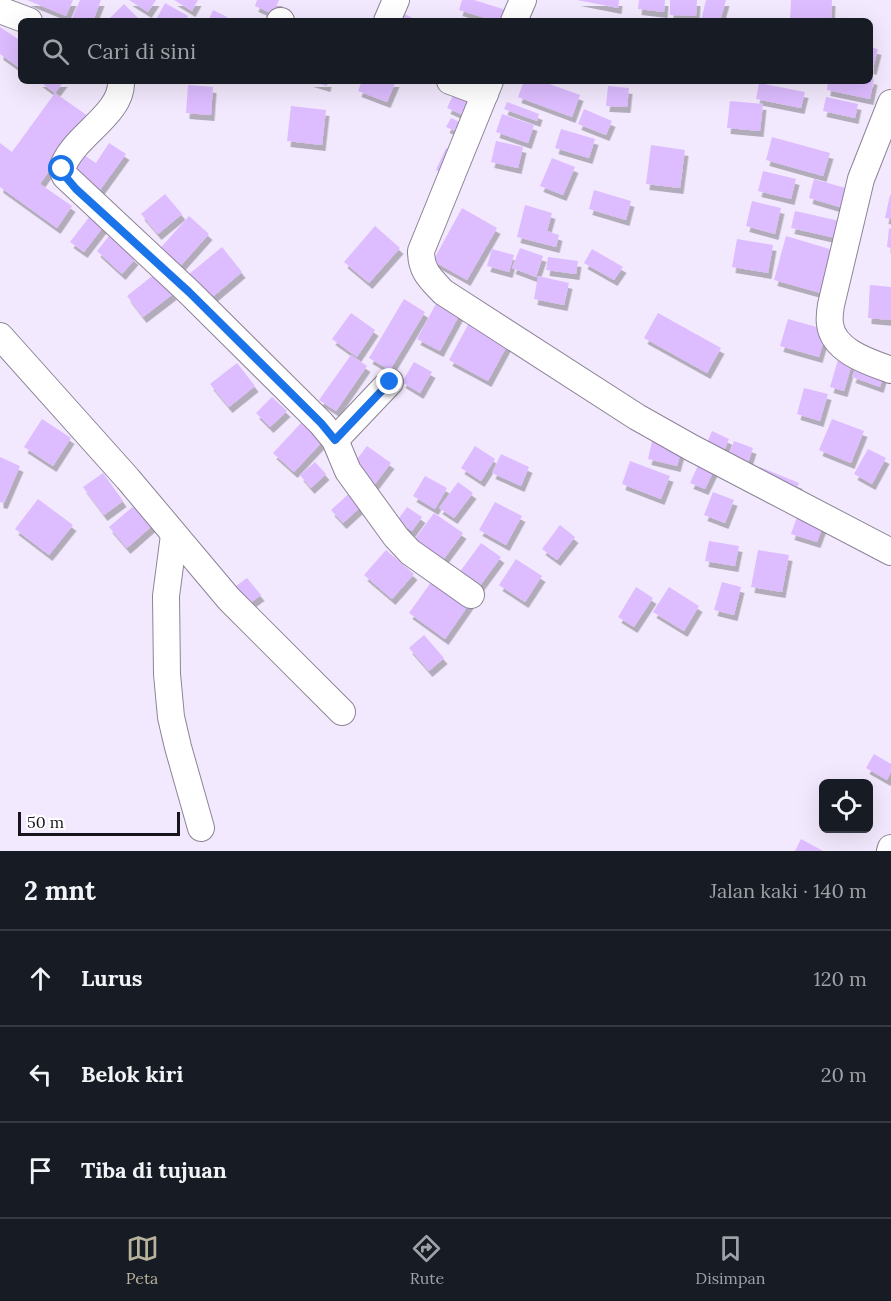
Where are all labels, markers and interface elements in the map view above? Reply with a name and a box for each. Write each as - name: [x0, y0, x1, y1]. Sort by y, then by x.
- search box: [18, 18, 873, 84]
- icon: search: [39, 35, 72, 68]
- text: Cari di sini: [87, 37, 196, 65]
- route start: [48, 155, 74, 181]
- route end: [376, 368, 402, 394]
- map controls: [819, 779, 873, 833]
- button: locate: [819, 779, 873, 833]
- scale bar: [18, 809, 180, 836]
- text: 50 m: [27, 812, 64, 832]
- text: 2 mnt: [24, 874, 96, 907]
- text: Jalan kaki · 140 m: [710, 878, 867, 903]
- icon: ahead: [24, 962, 57, 995]
- text: Lurus: [81, 964, 143, 992]
- text: 120 m: [813, 966, 867, 991]
- icon: left: [24, 1058, 57, 1091]
- text: Belok kiri: [81, 1060, 183, 1088]
- text: 20 m: [821, 1062, 867, 1087]
- icon: arrive: [24, 1154, 57, 1187]
- text: Tiba di tujuan: [81, 1156, 227, 1184]
- tab: Peta: [126, 1232, 159, 1288]
- tab: Rute: [410, 1232, 444, 1288]
- tab: Disimpan: [695, 1232, 765, 1288]

